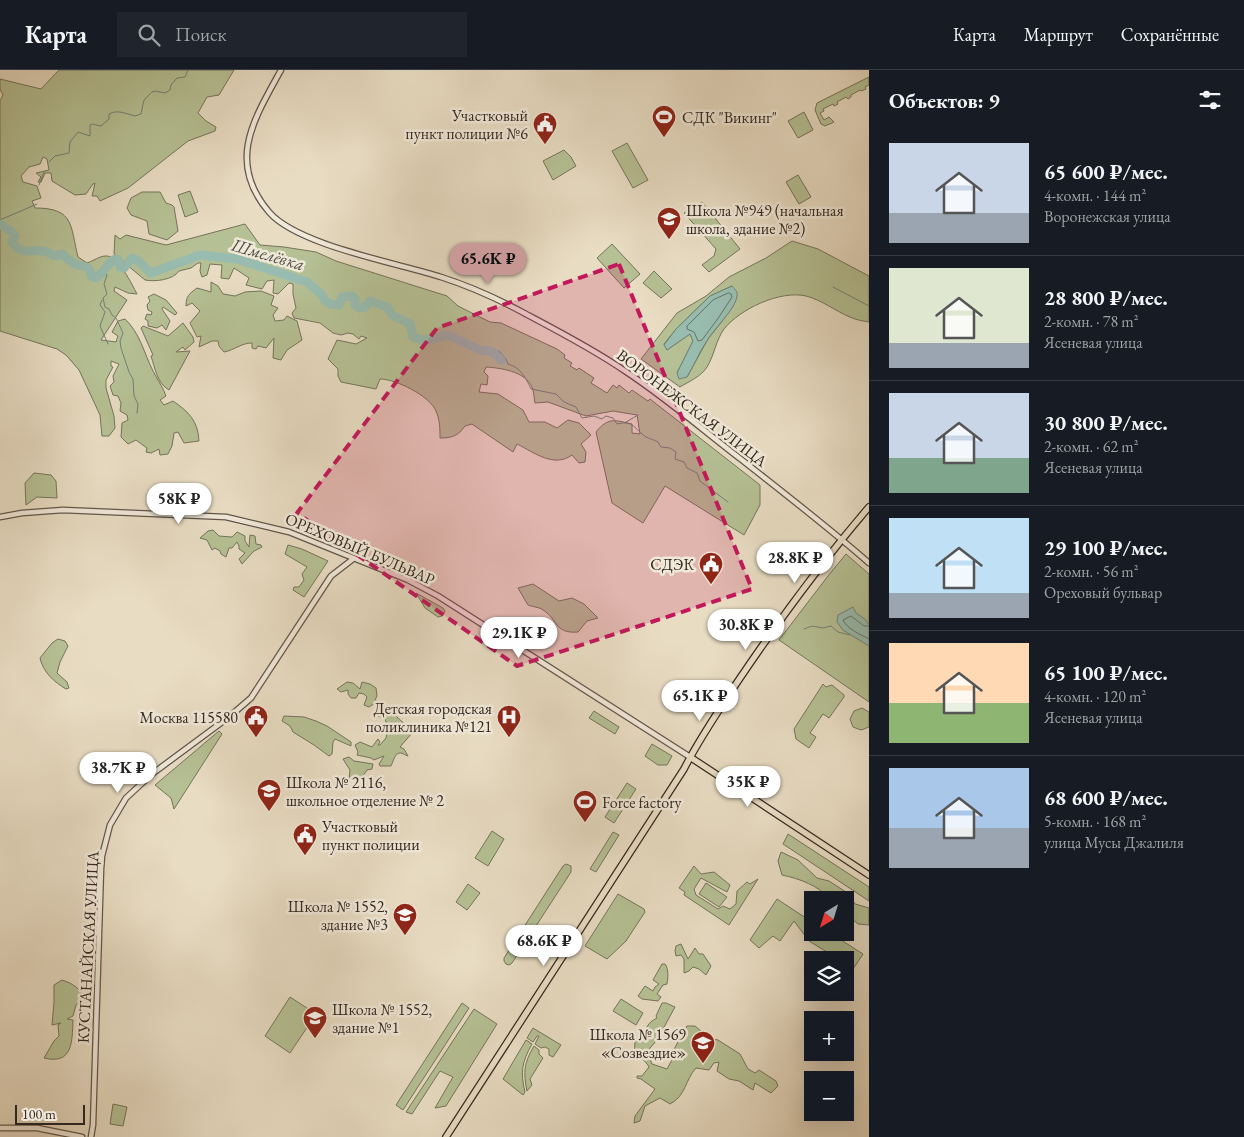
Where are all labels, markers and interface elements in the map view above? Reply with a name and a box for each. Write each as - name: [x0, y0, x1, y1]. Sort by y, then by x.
- search box: [117, 12, 467, 57]
- text: Карта: [25, 19, 87, 50]
- icon: search: [135, 21, 163, 49]
- text: Поиск: [175, 22, 227, 47]
- text: Карта: [953, 23, 996, 46]
- text: Маршрут: [1024, 23, 1093, 46]
- text: Сохранённые: [1121, 23, 1219, 46]
- icon: filters: [1196, 86, 1224, 114]
- text: Объектов: 9: [889, 87, 1000, 114]
- sports icon: СДК "Викинг": [651, 104, 677, 138]
- place label: Участковый пункт полиции №6: [406, 105, 529, 144]
- place label: СДК "Викинг": [682, 107, 777, 128]
- public building icon: Участковый пункт полиции №6: [532, 111, 558, 145]
- text: 65 600 ₽/мес.: [1044, 158, 1168, 185]
- icon: home: [929, 163, 989, 223]
- text: 4-комн. · 144 m²: [1044, 185, 1146, 206]
- place label: Школа №949 (начальная школа, здание №2): [686, 200, 844, 239]
- school or university icon: Школа №949 (начальная школа, здание №2): [656, 206, 682, 240]
- text: Воронежская улица: [1044, 206, 1171, 227]
- water label: Шмелёвка: [228, 232, 307, 275]
- pin: 65.6K ₽: [442, 242, 534, 285]
- text: 65.6K ₽: [460, 248, 516, 269]
- text: 28 800 ₽/мес.: [1044, 284, 1168, 311]
- icon: home: [929, 288, 989, 348]
- text: 2-комн. · 78 m²: [1044, 311, 1139, 332]
- text: Ясеневая улица: [1044, 332, 1143, 353]
- street label: ВОРОНЕЖСКАЯ УЛИЦА: [612, 344, 772, 472]
- text: 30 800 ₽/мес.: [1044, 409, 1168, 436]
- icon: home: [929, 413, 989, 473]
- text: 2-комн. · 62 m²: [1044, 436, 1139, 457]
- text: Ясеневая улица: [1044, 457, 1143, 478]
- pin: 58K ₽: [144, 482, 214, 525]
- text: 58K ₽: [158, 488, 200, 509]
- street label: ОРЕХОВЫЙ БУЛЬВАР: [282, 508, 438, 590]
- text: 29 100 ₽/мес.: [1044, 534, 1168, 561]
- icon: home: [929, 538, 989, 598]
- pin: 28.8K ₽: [749, 542, 841, 584]
- text: 28.8K ₽: [767, 547, 823, 568]
- public building icon: СДЭК: [698, 551, 724, 585]
- place label: СДЭК: [650, 554, 694, 575]
- text: 2-комн. · 56 m²: [1044, 561, 1139, 582]
- text: Ореховый бульвар: [1044, 582, 1162, 603]
- pin: 30.8K ₽: [700, 608, 792, 651]
- text: 30.8K ₽: [718, 614, 774, 635]
- pin: 29.1K ₽: [473, 616, 565, 659]
- text: 29.1K ₽: [491, 622, 547, 643]
- text: 65 100 ₽/мес.: [1044, 659, 1168, 686]
- icon: home: [929, 663, 989, 723]
- pin: 65.1K ₽: [654, 680, 746, 722]
- text: 65.1K ₽: [672, 685, 728, 706]
- text: 4-комн. · 120 m²: [1044, 686, 1146, 707]
- place label: Детская городская поликлиника №121: [366, 698, 492, 737]
- public building icon: Москва 115580: [243, 704, 269, 738]
- hospital icon: Детская городская поликлиника №121: [496, 704, 522, 738]
- place label: Москва 115580: [140, 707, 238, 728]
- text: Ясеневая улица: [1044, 707, 1143, 728]
- pin: 38.7K ₽: [72, 752, 164, 794]
- text: 38.7K ₽: [90, 757, 146, 778]
- pin: 35K ₽: [713, 766, 783, 808]
- text: 35K ₽: [727, 771, 769, 792]
- place label: Школа № 2116, школьное отделение № 2: [286, 772, 444, 811]
- school or university icon: Школа № 2116, школьное отделение № 2: [256, 778, 282, 812]
- text: 68 600 ₽/мес.: [1044, 784, 1168, 811]
- icon: home: [929, 788, 989, 848]
- sports icon: Force factory: [572, 789, 598, 823]
- place label: Force factory: [602, 792, 682, 813]
- text: 5-комн. · 168 m²: [1044, 811, 1146, 832]
- place label: Участковый пункт полиции: [321, 816, 420, 855]
- public building icon: Участковый пункт полиции: [292, 822, 318, 856]
- text: улица Мусы Джалиля: [1044, 832, 1184, 853]
- street label: КУСТАНАЙСКАЯ УЛИЦА: [72, 849, 104, 1044]
- north arrow: [804, 891, 854, 941]
- map controls: [804, 891, 854, 1121]
- place label: Школа № 1552, здание №3: [288, 896, 388, 935]
- school or university icon: Школа № 1552, здание №3: [392, 902, 418, 936]
- pin: 68.6K ₽: [498, 924, 590, 967]
- text: 68.6K ₽: [516, 930, 572, 951]
- button: layers: [804, 951, 854, 1001]
- place label: Школа № 1552, здание №1: [332, 999, 432, 1038]
- school or university icon: Школа № 1552, здание №1: [302, 1005, 328, 1039]
- button: +: [804, 1011, 854, 1061]
- place label: Школа № 1569 «Созвездие»: [590, 1024, 686, 1063]
- school or university icon: Школа № 1569 «Созвездие»: [690, 1030, 716, 1064]
- button: −: [804, 1071, 854, 1121]
- scale bar: [15, 1102, 85, 1125]
- text: 100 m: [22, 1105, 56, 1123]

